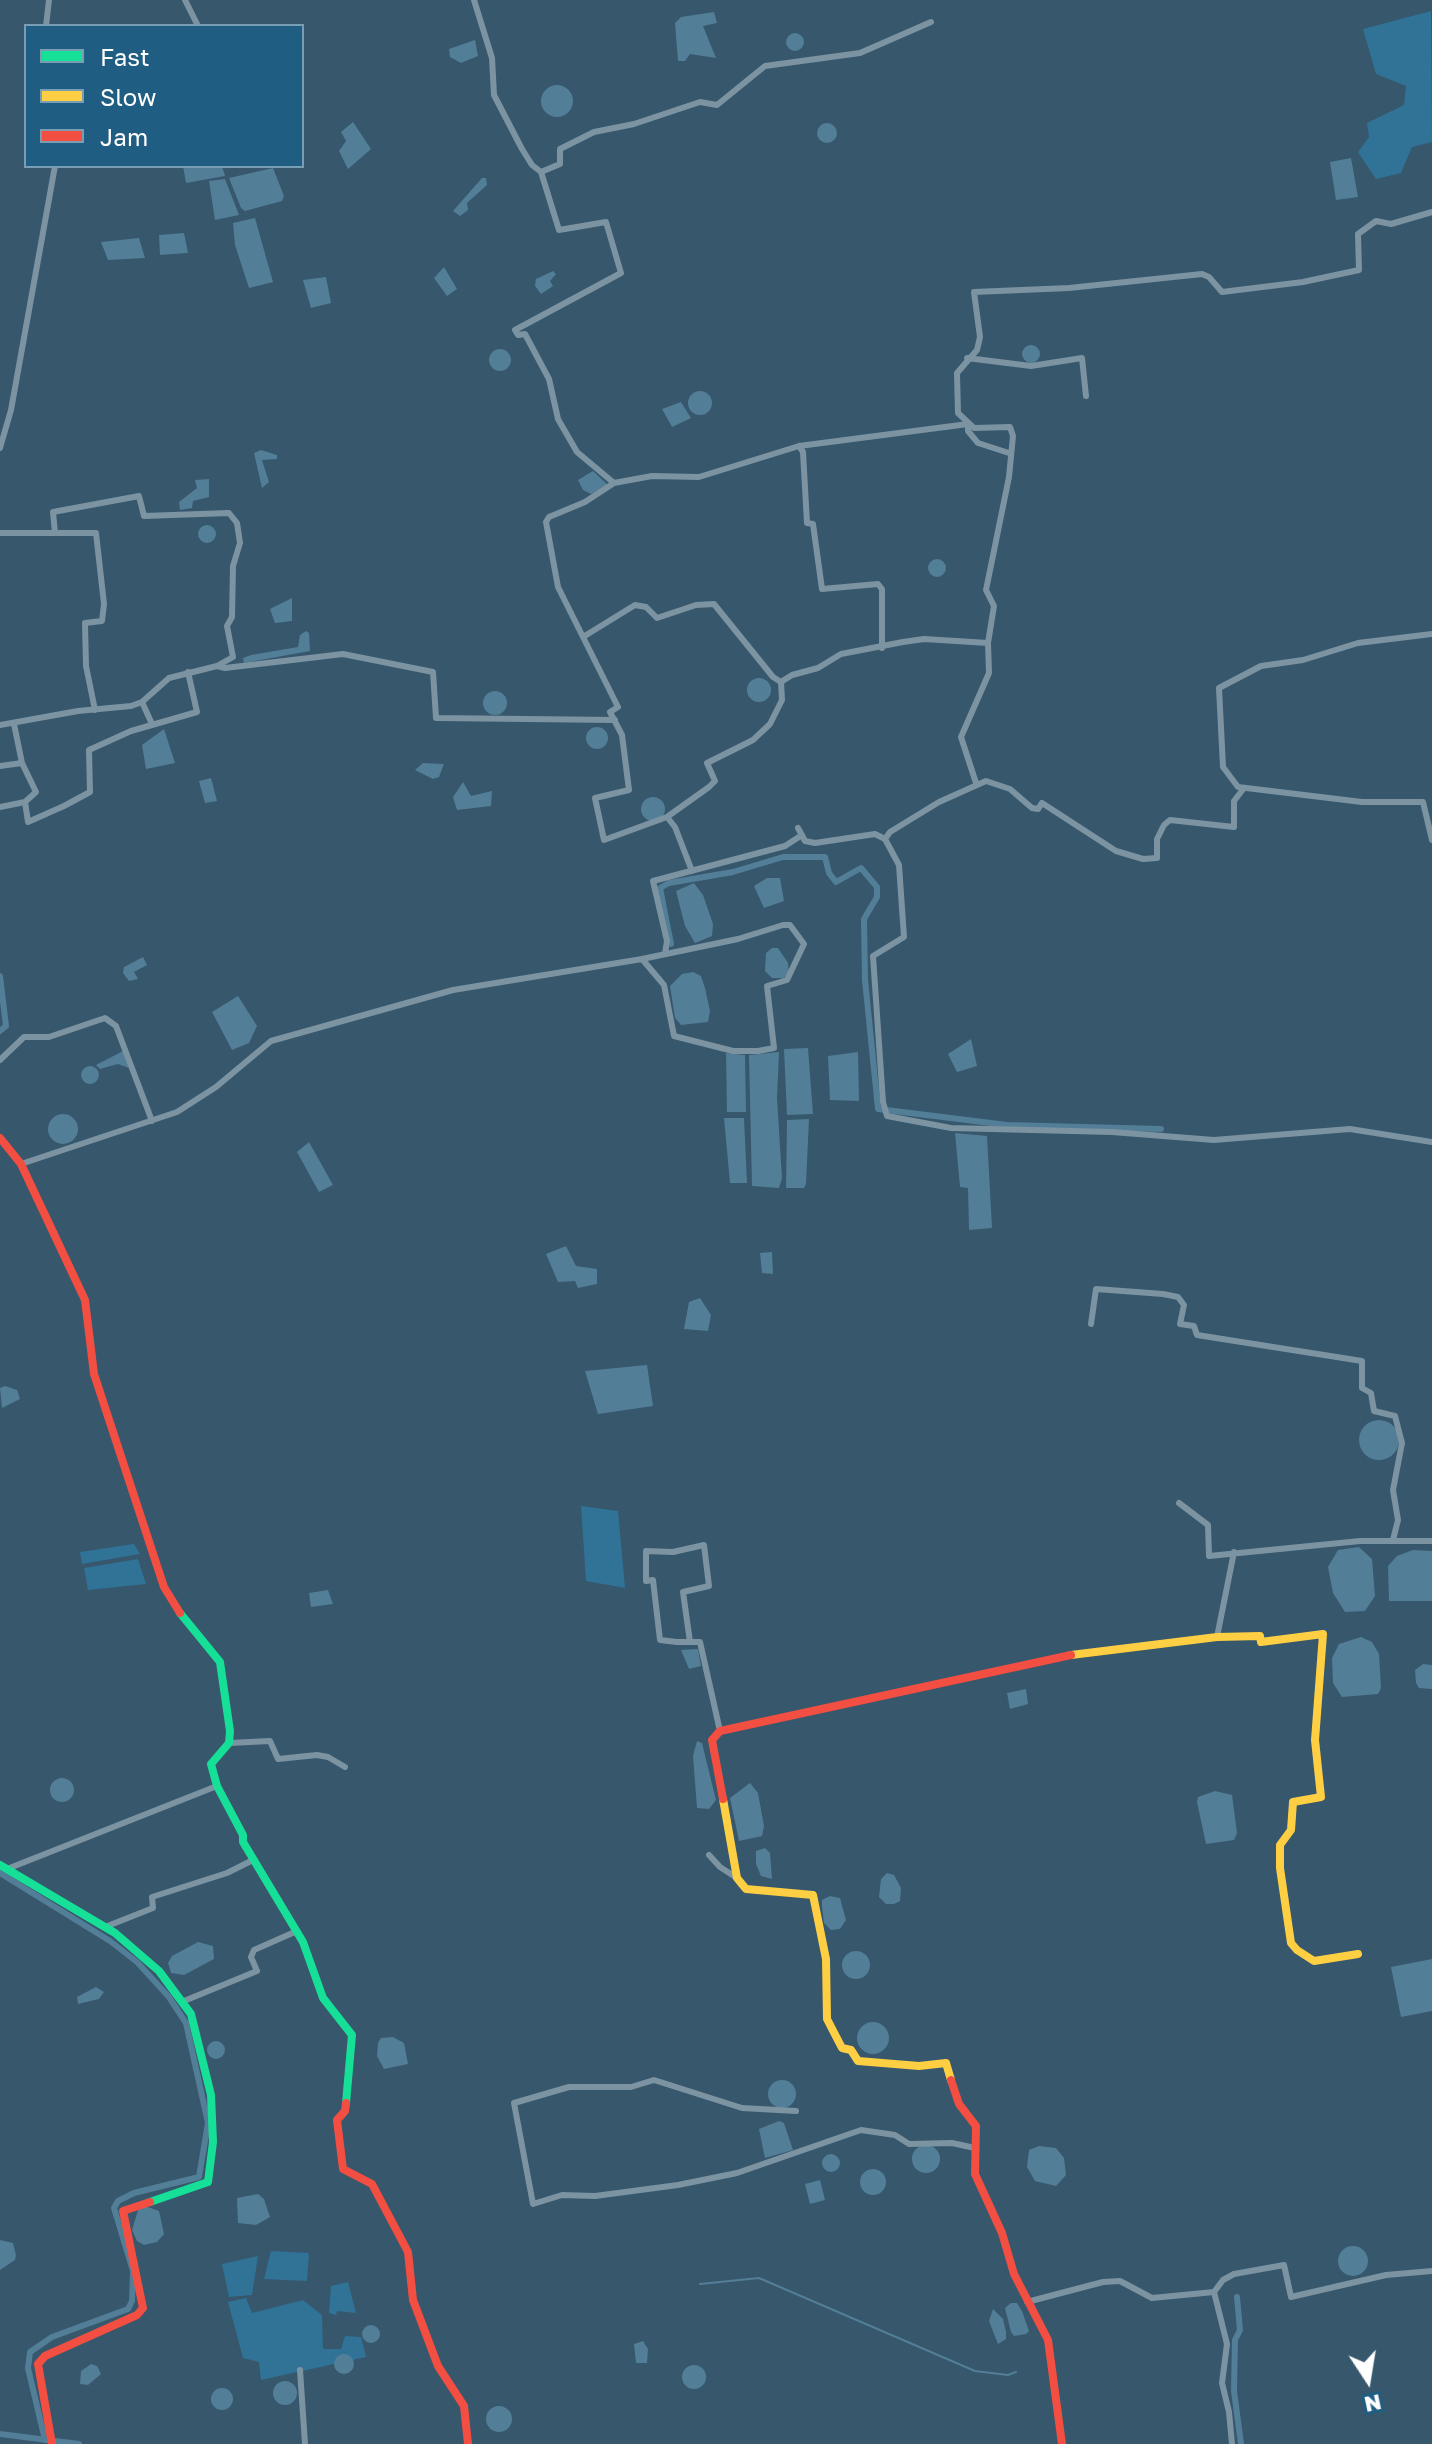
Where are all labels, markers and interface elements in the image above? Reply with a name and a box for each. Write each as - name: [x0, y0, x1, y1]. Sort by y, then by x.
- legend: [24, 24, 304, 168]
- text: Fast: [100, 42, 150, 71]
- text: Slow: [100, 82, 156, 111]
- text: Jam: [100, 122, 148, 151]
- north arrow: [1328, 2340, 1408, 2420]
- text: N: [1362, 2389, 1384, 2419]

